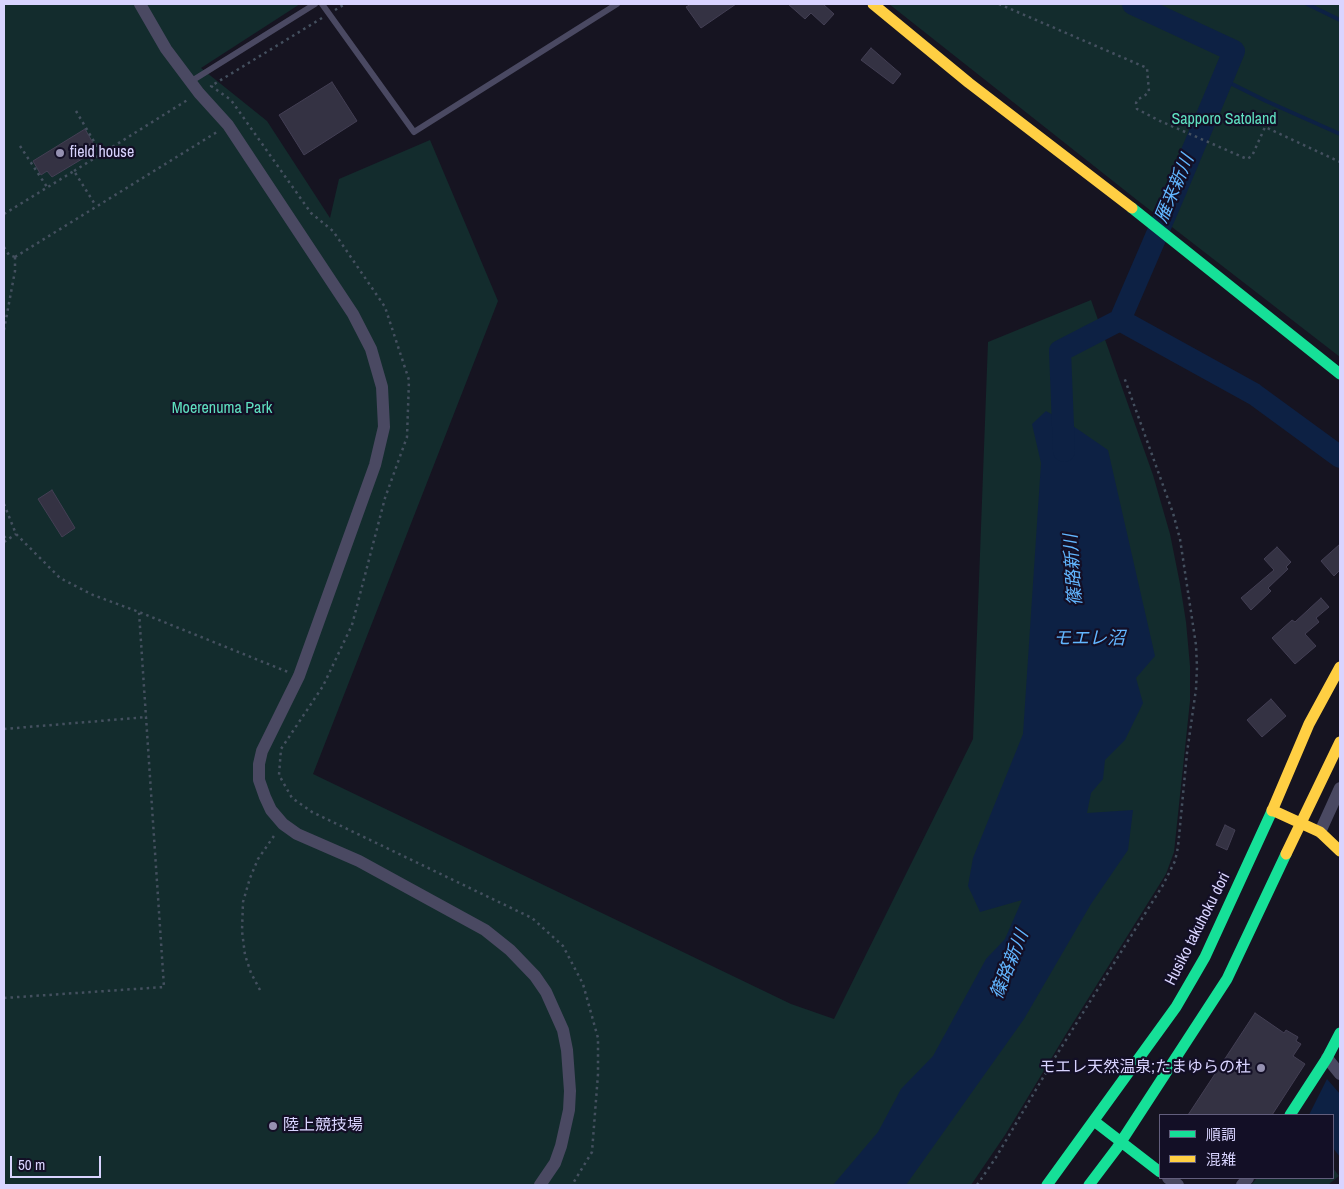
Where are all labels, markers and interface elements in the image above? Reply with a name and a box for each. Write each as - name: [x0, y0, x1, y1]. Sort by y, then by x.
- park label: Sapporo Satoland: [1171, 110, 1277, 130]
- place label: field house: [70, 143, 134, 163]
- marker: field house: [54, 147, 66, 159]
- water label: 雁来新川: [1151, 152, 1199, 226]
- park label: Moerenuma Park: [172, 399, 272, 419]
- water label: 篠路新川: [1061, 533, 1087, 607]
- water label: モエレ沼: [1053, 628, 1125, 650]
- street label: Husiko takuhoku dori: [1161, 869, 1235, 989]
- water label: 篠路新川: [987, 928, 1033, 1002]
- place label: モエレ天然温泉;たまゆらの杜: [1039, 1058, 1251, 1078]
- marker: モエレ天然温泉;たまゆらの杜: [1255, 1062, 1267, 1074]
- legend: [1159, 1114, 1334, 1179]
- place label: 陸上競技場: [283, 1116, 363, 1136]
- marker: 陸上競技場: [267, 1120, 279, 1132]
- text: 順調: [1206, 1124, 1236, 1145]
- scale bar: [12, 1146, 104, 1178]
- text: 混雑: [1206, 1149, 1236, 1170]
- text: 50 m: [18, 1154, 45, 1175]

